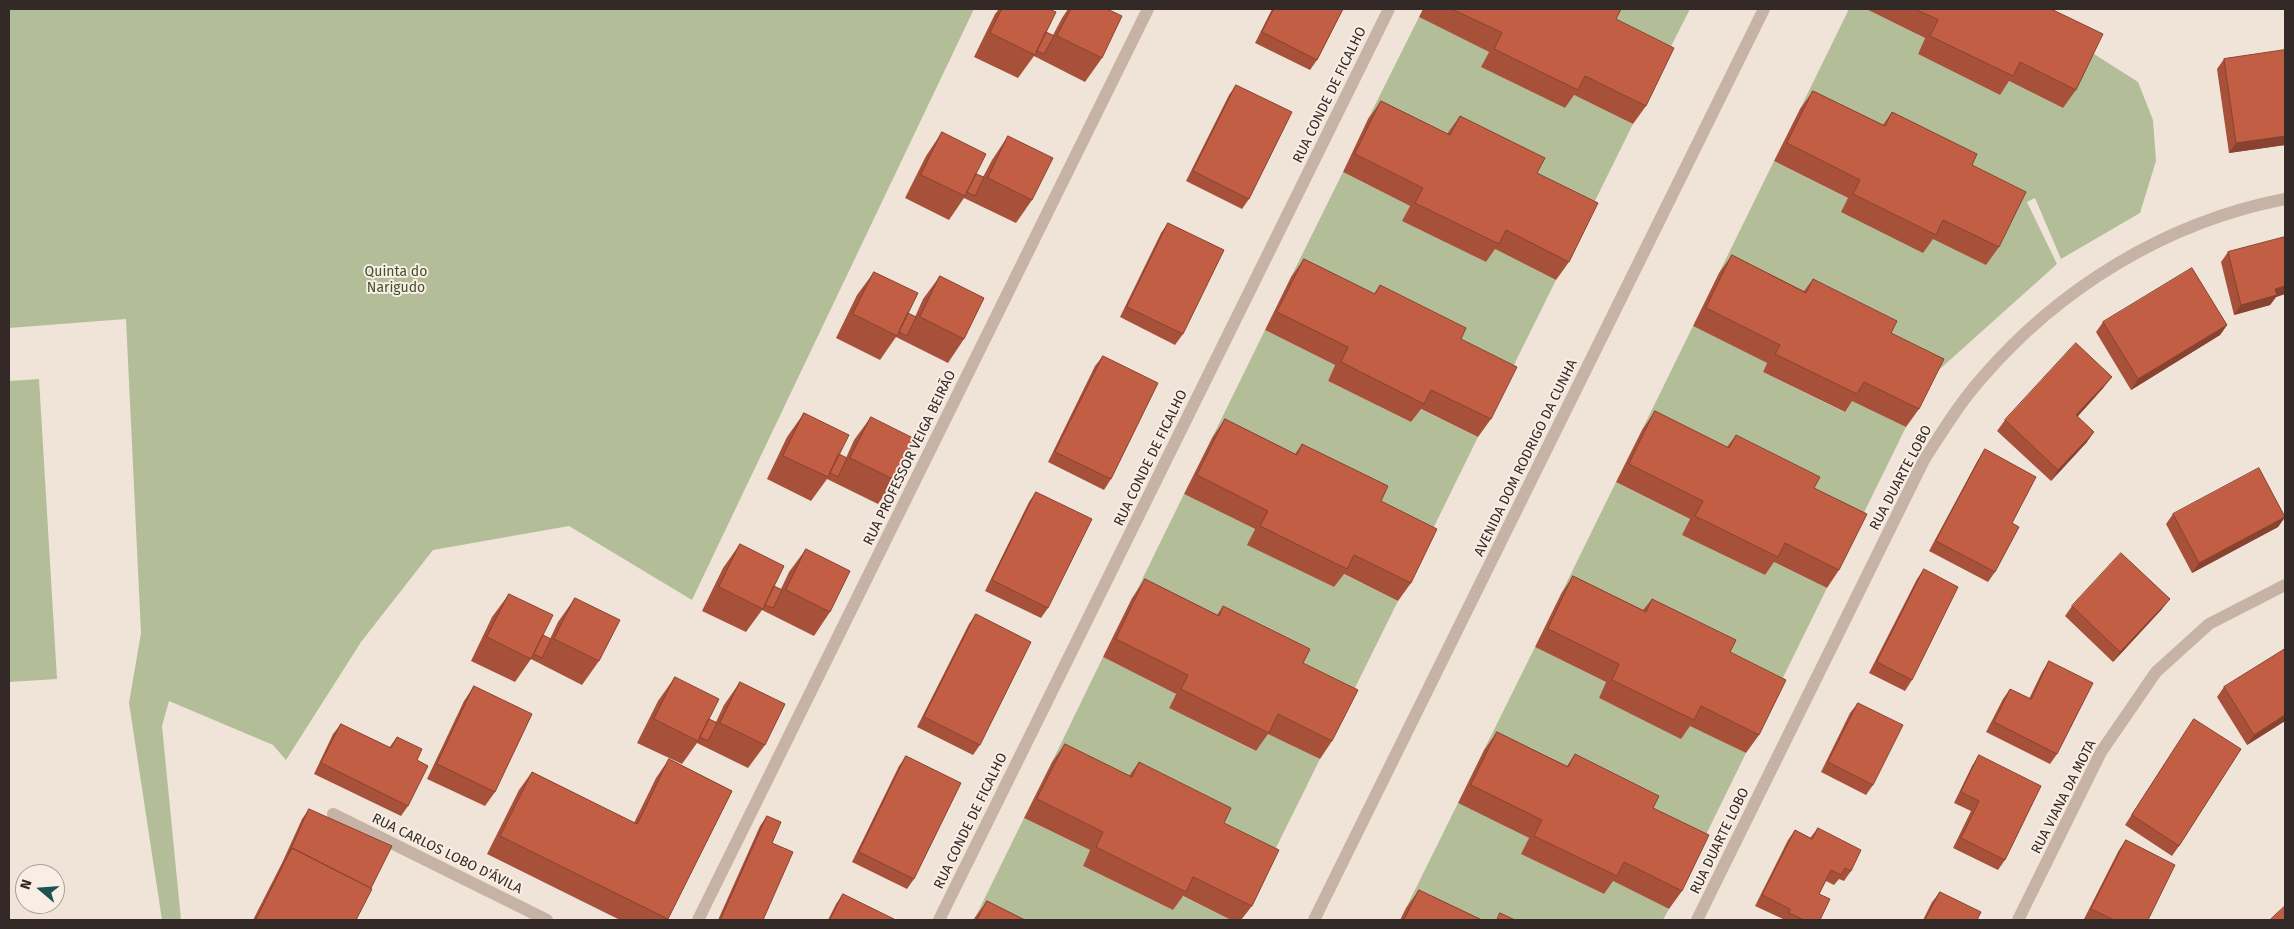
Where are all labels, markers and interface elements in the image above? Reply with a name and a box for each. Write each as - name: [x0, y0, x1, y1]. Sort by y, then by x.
- street label: RUA CONDE DE FICALHO: [1290, 24, 1370, 166]
- park label: Quinta do Narigudo: [365, 264, 427, 296]
- street label: AVENIDA DOM RODRIGO DA CUNHA: [1471, 357, 1581, 559]
- street label: RUA PROFESSOR VEIGA BEIRÃO: [860, 368, 960, 548]
- street label: RUA CONDE DE FICALHO: [1111, 387, 1191, 529]
- street label: RUA DUARTE LOBO: [1866, 423, 1936, 533]
- street label: RUA VIANA DA MOTA: [2028, 737, 2100, 857]
- street label: RUA CONDE DE FICALHO: [931, 750, 1011, 892]
- street label: RUA DUARTE LOBO: [1687, 785, 1753, 897]
- street label: RUA CARLOS LOBO D'ÁVILA: [369, 810, 525, 898]
- north arrow: [15, 864, 65, 914]
- text: N: [17, 877, 36, 892]

